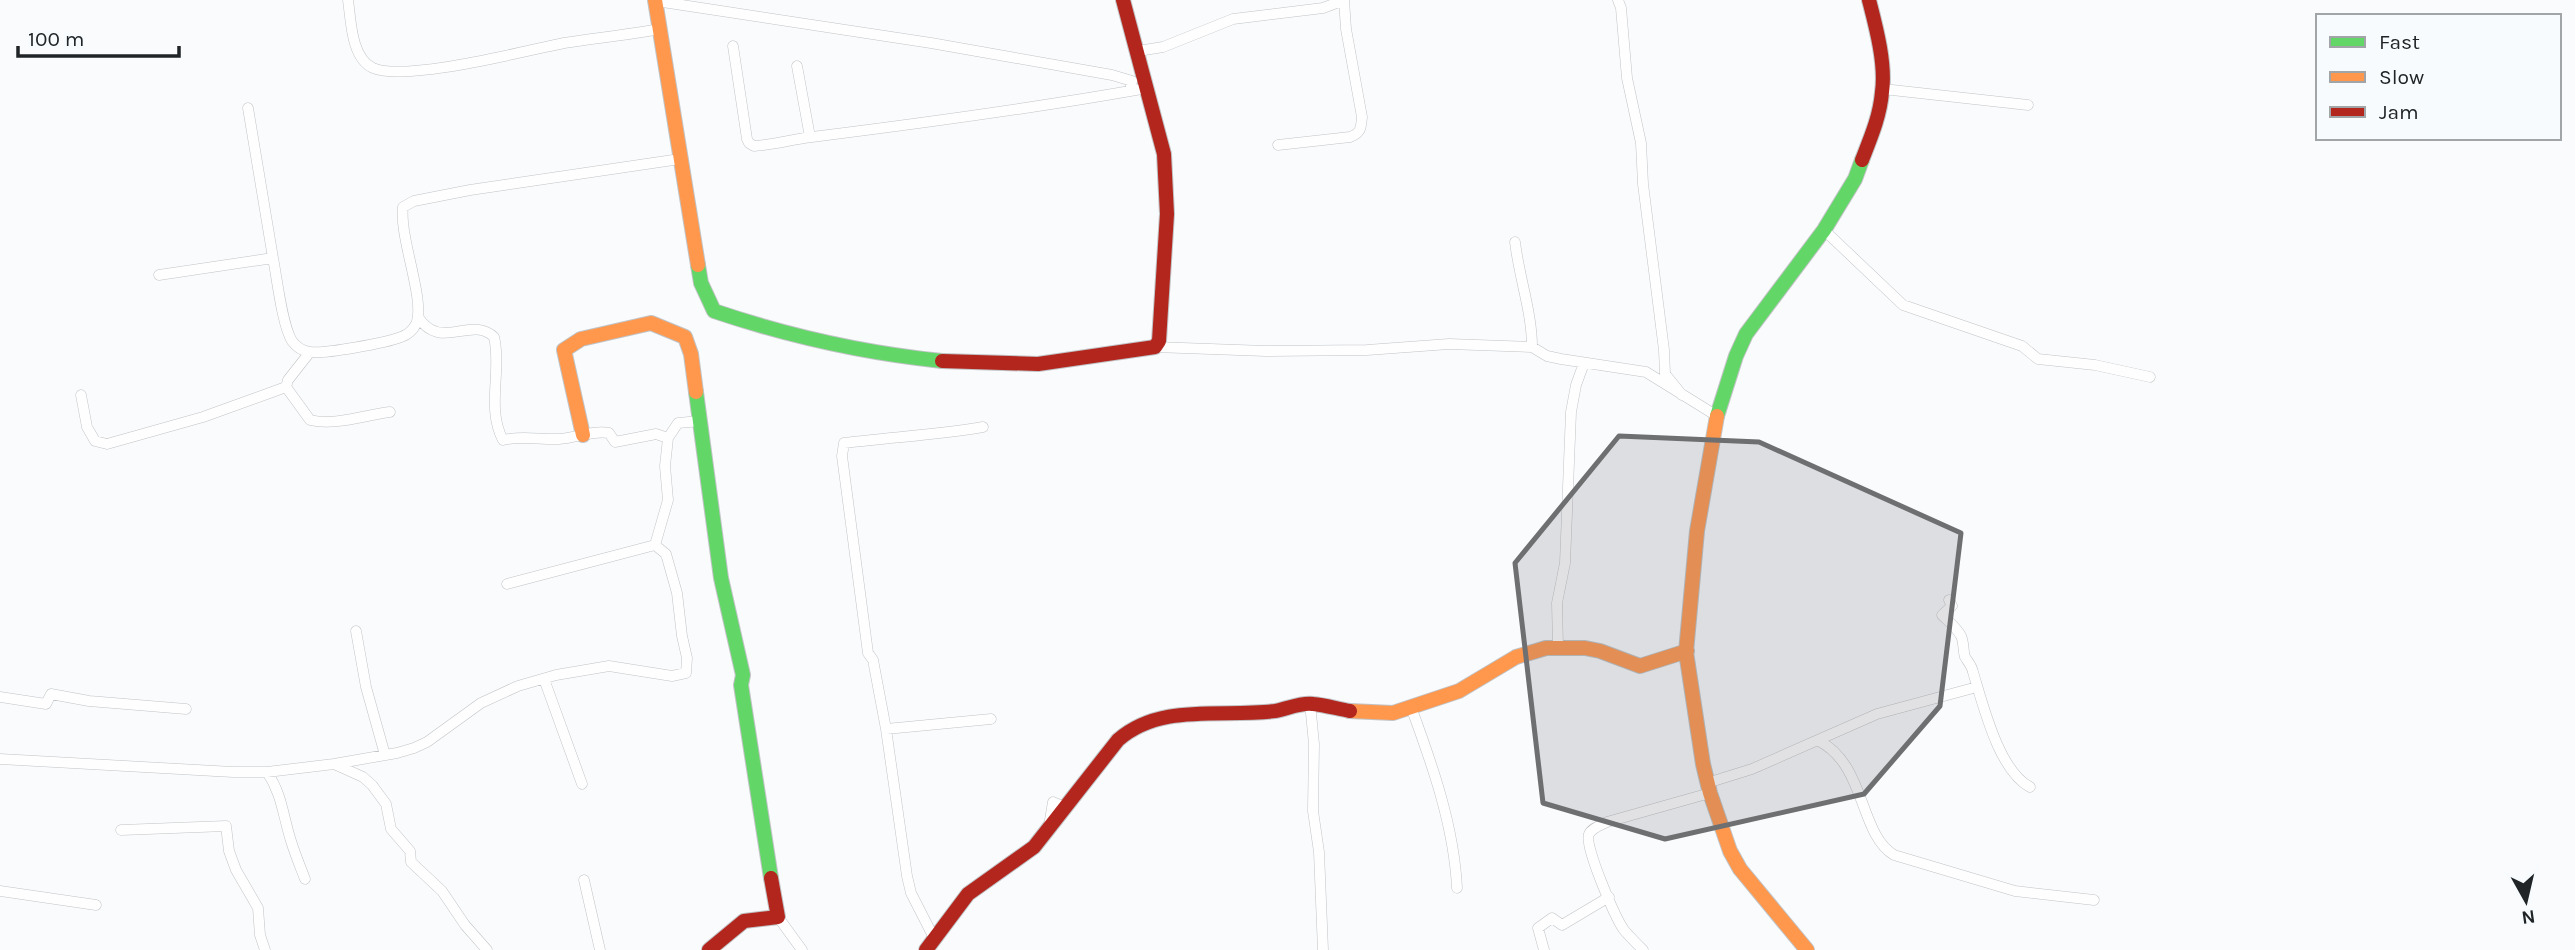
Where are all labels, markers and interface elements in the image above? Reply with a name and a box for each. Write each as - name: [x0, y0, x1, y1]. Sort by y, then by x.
- scale bar: [18, 14, 178, 58]
- legend: [2316, 14, 2561, 140]
- text: 100 m: [28, 27, 85, 51]
- text: Fast: [2379, 30, 2420, 54]
- text: Slow: [2379, 65, 2424, 89]
- text: Jam: [2379, 100, 2419, 124]
- north arrow: [2491, 866, 2561, 936]
- text: N: [2520, 905, 2537, 929]

